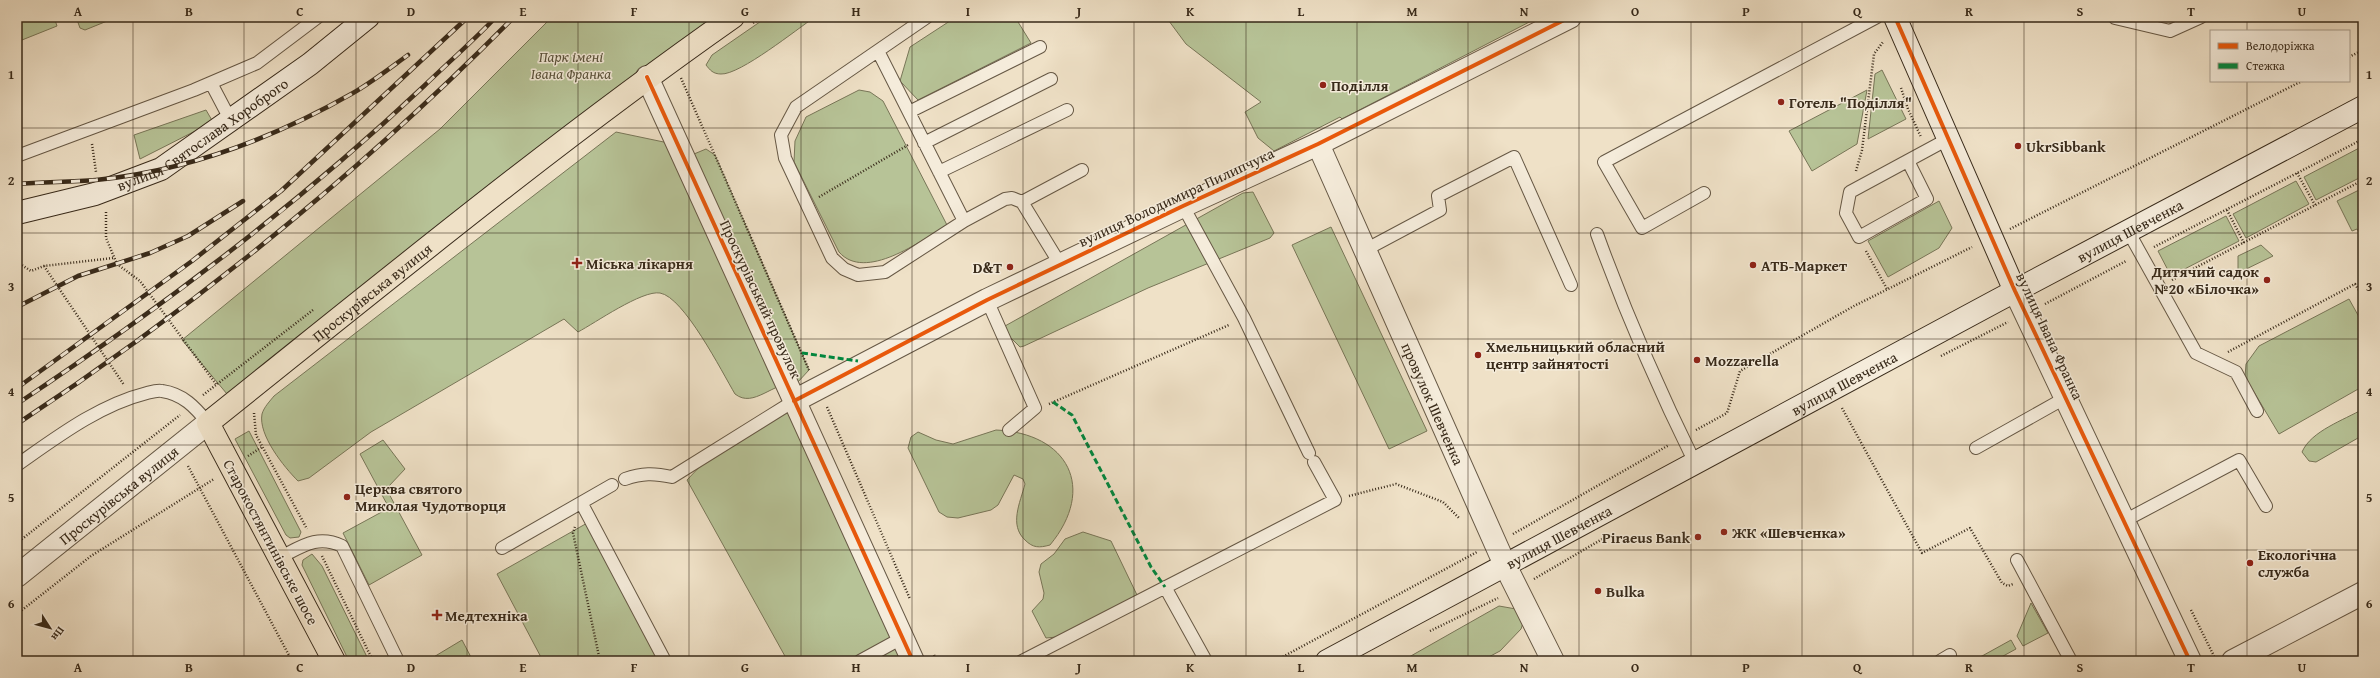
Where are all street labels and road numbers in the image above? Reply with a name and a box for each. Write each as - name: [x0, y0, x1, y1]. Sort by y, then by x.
- street label: вулиця Святослава Хороброго: [114, 72, 292, 195]
- street label: вулиця Володимира Пилипчука: [1075, 142, 1278, 252]
- street label: вулиця Шевченка: [2073, 193, 2187, 267]
- street label: Проскурівський провулок: [715, 216, 807, 382]
- street label: Проскурівська вулиця: [307, 237, 436, 346]
- street label: вулиця Івана Франка: [2011, 269, 2089, 404]
- street label: провулок Шевченка: [1397, 339, 1470, 469]
- street label: вулиця Шевченка: [1787, 345, 1901, 420]
- street label: Проскурівська вулиця: [54, 440, 183, 549]
- street label: Старокостянтинівське шосе: [218, 455, 324, 629]
- street label: вулиця Шевченка: [1502, 499, 1616, 573]

